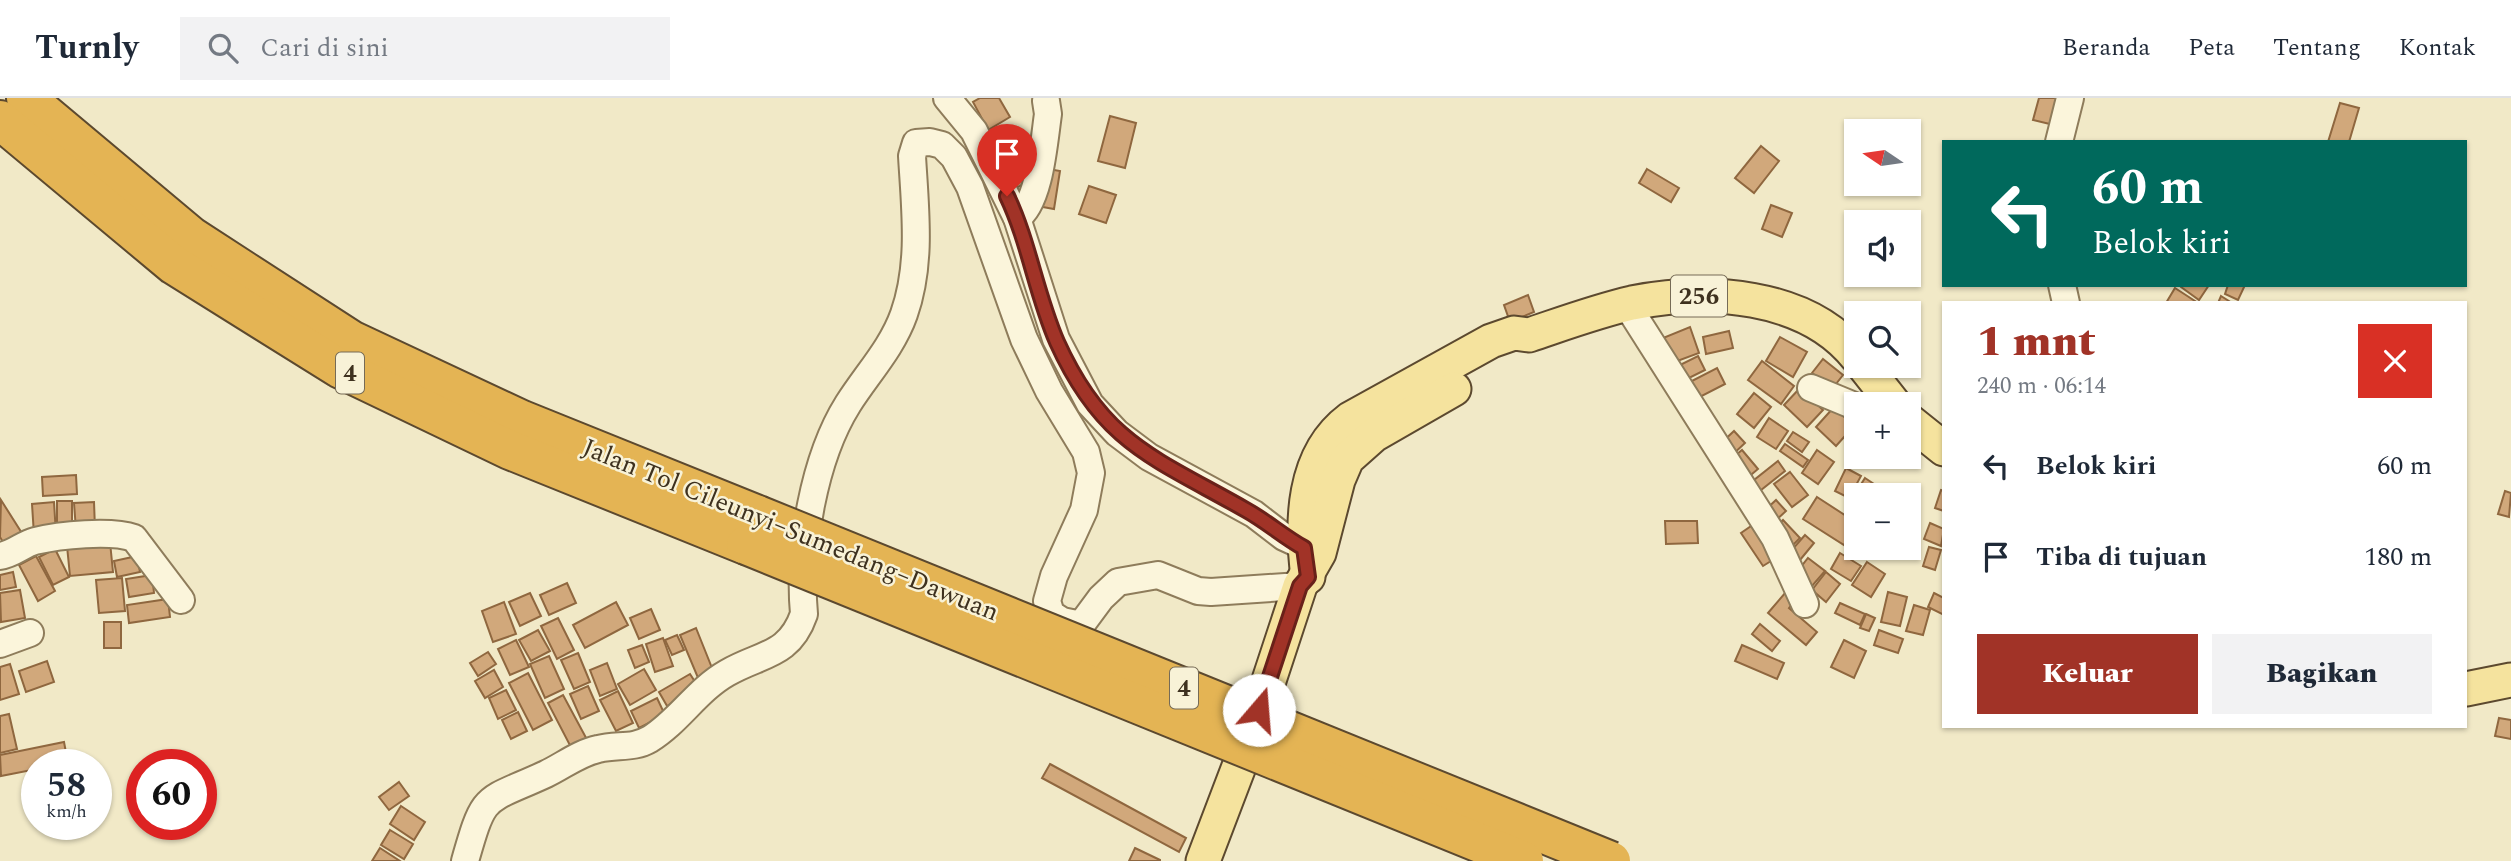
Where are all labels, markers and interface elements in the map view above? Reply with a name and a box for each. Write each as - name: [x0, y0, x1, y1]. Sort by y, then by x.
- search box: [180, 17, 670, 80]
- text: Turnly: [35, 23, 138, 73]
- text: Cari di sini: [260, 28, 389, 68]
- icon: search: [204, 29, 242, 67]
- text: Beranda: [2062, 30, 2150, 66]
- text: Peta: [2188, 30, 2235, 66]
- text: Tentang: [2273, 30, 2361, 66]
- text: Kontak: [2399, 30, 2476, 66]
- north arrow: [1844, 119, 1922, 196]
- map controls: [1844, 119, 1921, 560]
- pin: [977, 124, 1037, 196]
- icon: arrive: [988, 135, 1026, 173]
- text: 60 m: [2092, 151, 2203, 226]
- icon: left: [1977, 168, 2068, 259]
- button: sound: [1844, 210, 1921, 287]
- text: Belok kiri: [2092, 219, 2231, 268]
- road number: 256: [1671, 276, 1727, 316]
- button: search: [1844, 301, 1921, 378]
- text: 1 mnt: [1977, 311, 2096, 374]
- button: close: [2358, 324, 2432, 398]
- road number: 4: [336, 352, 364, 394]
- text: 240 m · 06:14: [1977, 369, 2106, 404]
- button: +: [1844, 392, 1921, 469]
- street label: Jalan Tol Cileunyi–Sumedang–Dawuan: [576, 428, 1005, 632]
- text: Belok kiri: [2036, 446, 2156, 486]
- text: 60 m: [2377, 446, 2432, 486]
- icon: left: [1977, 447, 2015, 485]
- button: −: [1844, 483, 1921, 560]
- text: Tiba di tujuan: [2036, 537, 2207, 577]
- text: 180 m: [2364, 537, 2432, 577]
- icon: arrive: [1977, 538, 2015, 576]
- button: Keluar: [1977, 634, 2198, 714]
- button: Bagikan: [2212, 634, 2432, 714]
- road number: 4: [1170, 668, 1198, 708]
- position arrow: [1222, 673, 1296, 747]
- speed limit sign: 60: [126, 749, 217, 840]
- text: 58: [47, 759, 86, 812]
- text: km/h: [46, 798, 87, 825]

